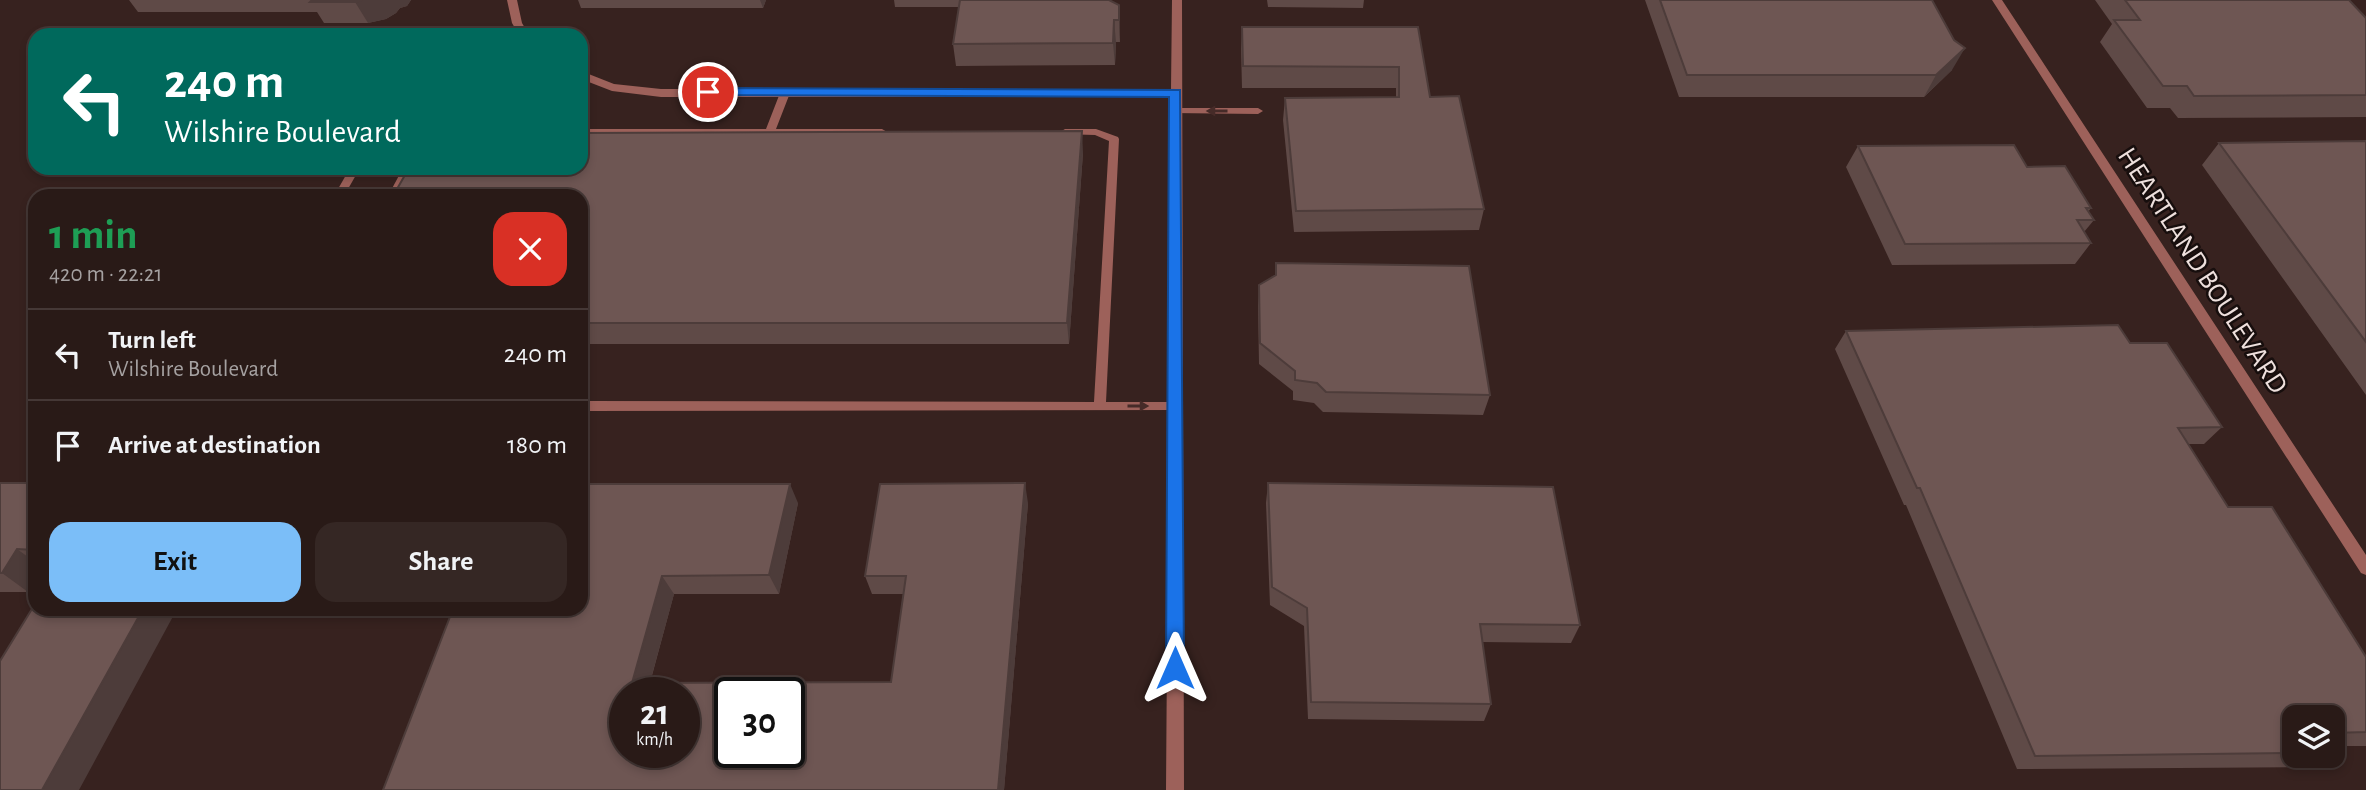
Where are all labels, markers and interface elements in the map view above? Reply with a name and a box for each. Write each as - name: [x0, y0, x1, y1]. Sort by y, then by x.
- icon: left: [49, 56, 140, 147]
- text: 240 m: [164, 58, 284, 107]
- pin: [678, 62, 738, 122]
- icon: arrive: [689, 73, 727, 111]
- one-way arrow: [1206, 105, 1228, 117]
- text: Wilshire Boulevard: [164, 116, 401, 148]
- street label: HEARTLAND BOULEVARD: [2112, 143, 2292, 399]
- button: close: [493, 212, 567, 286]
- text: 1 min: [49, 214, 138, 256]
- text: 420 m · 22:21: [49, 263, 162, 286]
- text: Turn left: [108, 327, 196, 353]
- icon: left: [49, 336, 87, 374]
- text: 240 m: [504, 341, 567, 367]
- text: Wilshire Boulevard: [108, 358, 278, 381]
- one-way arrow: [1127, 401, 1149, 412]
- icon: arrive: [49, 427, 87, 465]
- text: Arrive at destination: [108, 432, 321, 458]
- text: 180 m: [507, 432, 567, 458]
- button: Exit: [49, 522, 301, 602]
- button: Share: [315, 522, 567, 602]
- position arrow: [1138, 631, 1212, 705]
- speed limit sign: 30: [714, 677, 805, 768]
- text: 21: [640, 696, 669, 731]
- map controls: [2282, 705, 2345, 768]
- button: layers: [2282, 705, 2345, 768]
- text: km/h: [636, 731, 673, 749]

